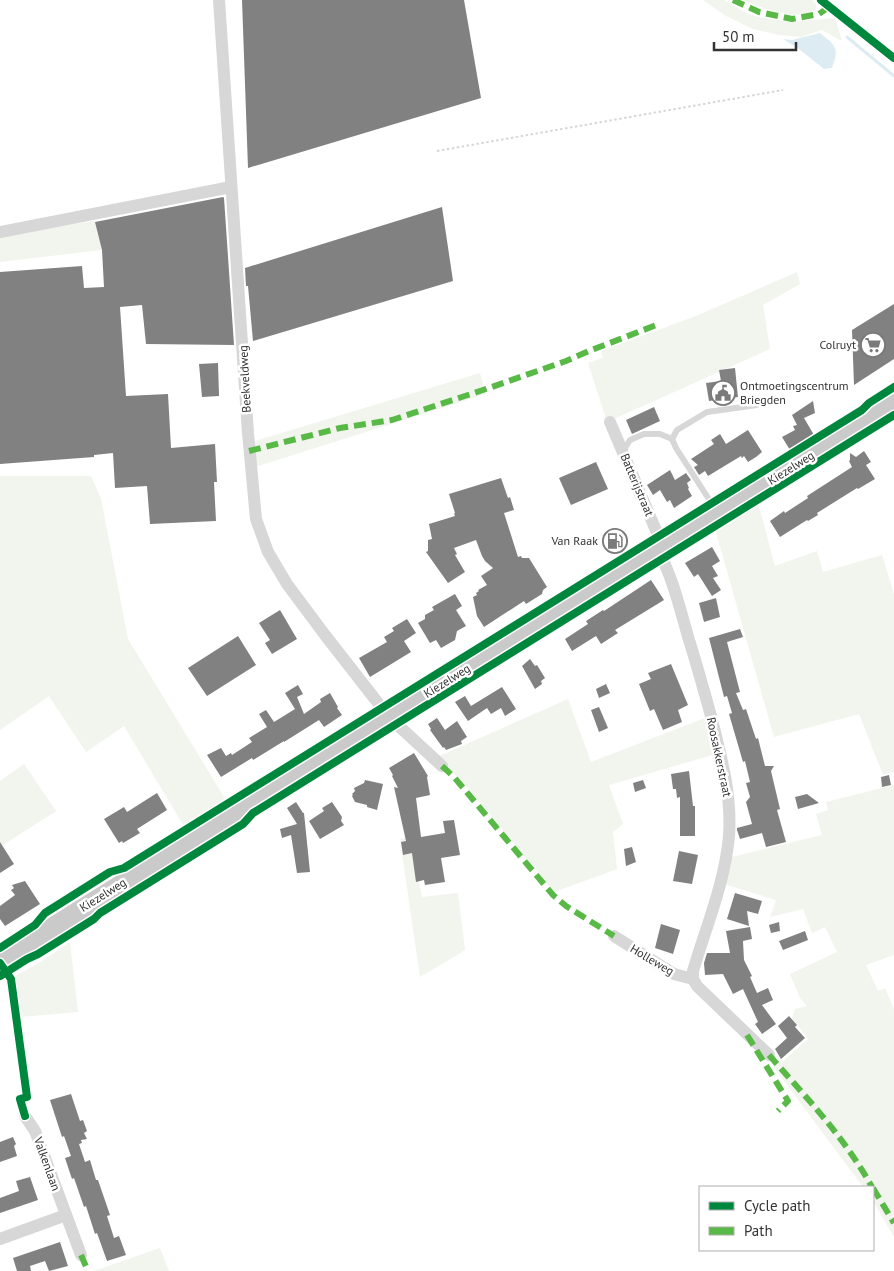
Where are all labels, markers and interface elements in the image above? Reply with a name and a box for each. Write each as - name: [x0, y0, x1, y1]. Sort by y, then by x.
- scale bar: [714, 20, 796, 52]
- text: 50 m: [722, 27, 755, 46]
- supermarket icon: Colruyt: [860, 332, 886, 358]
- place label: Colruyt: [819, 337, 856, 352]
- street label: Beekveldweg: [235, 345, 254, 413]
- place label: Ontmoetingscentrum Briegden: [740, 378, 849, 407]
- public building icon: Ontmoetingscentrum Briegden: [710, 380, 736, 406]
- street label: Kiezelweg: [765, 447, 817, 488]
- street label: Batterijstraat: [618, 451, 657, 518]
- fuel station icon: Van Raak: [602, 528, 628, 554]
- place label: Van Raak: [550, 533, 598, 548]
- street label: Kiezelweg: [421, 660, 473, 701]
- street label: Roosakkerstraat: [704, 716, 735, 798]
- street label: Kiezelweg: [77, 874, 129, 915]
- street label: Holleweg: [628, 941, 677, 979]
- street label: Valkenlaan: [31, 1134, 64, 1193]
- legend: [699, 1186, 874, 1251]
- text: Cycle path: [744, 1196, 810, 1215]
- text: Path: [744, 1221, 773, 1240]

